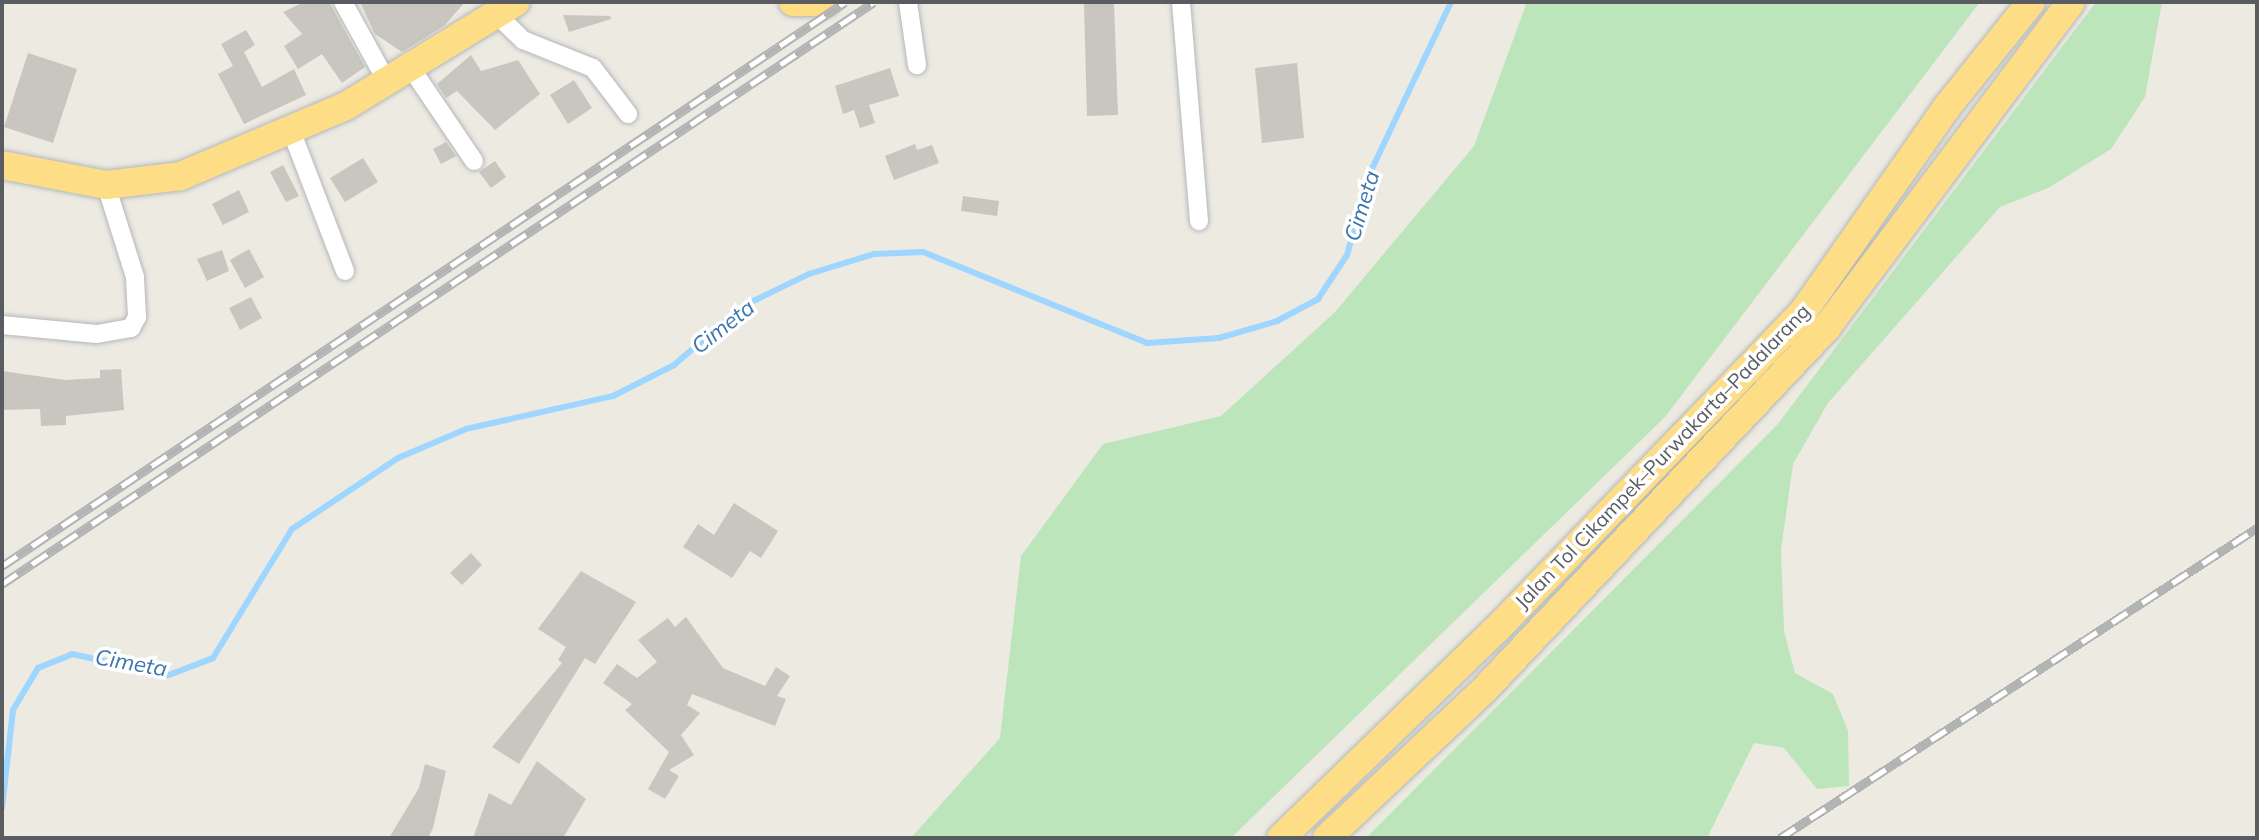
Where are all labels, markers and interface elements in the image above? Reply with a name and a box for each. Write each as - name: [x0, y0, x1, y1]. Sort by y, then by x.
- water label: Cimeta: [1339, 167, 1385, 245]
- water label: Cimeta: [686, 294, 760, 360]
- street label: Jalan Tol Cikampek–Purwakarta–Padalarang: [1510, 299, 1814, 613]
- water label: Cimeta: [93, 644, 169, 682]

